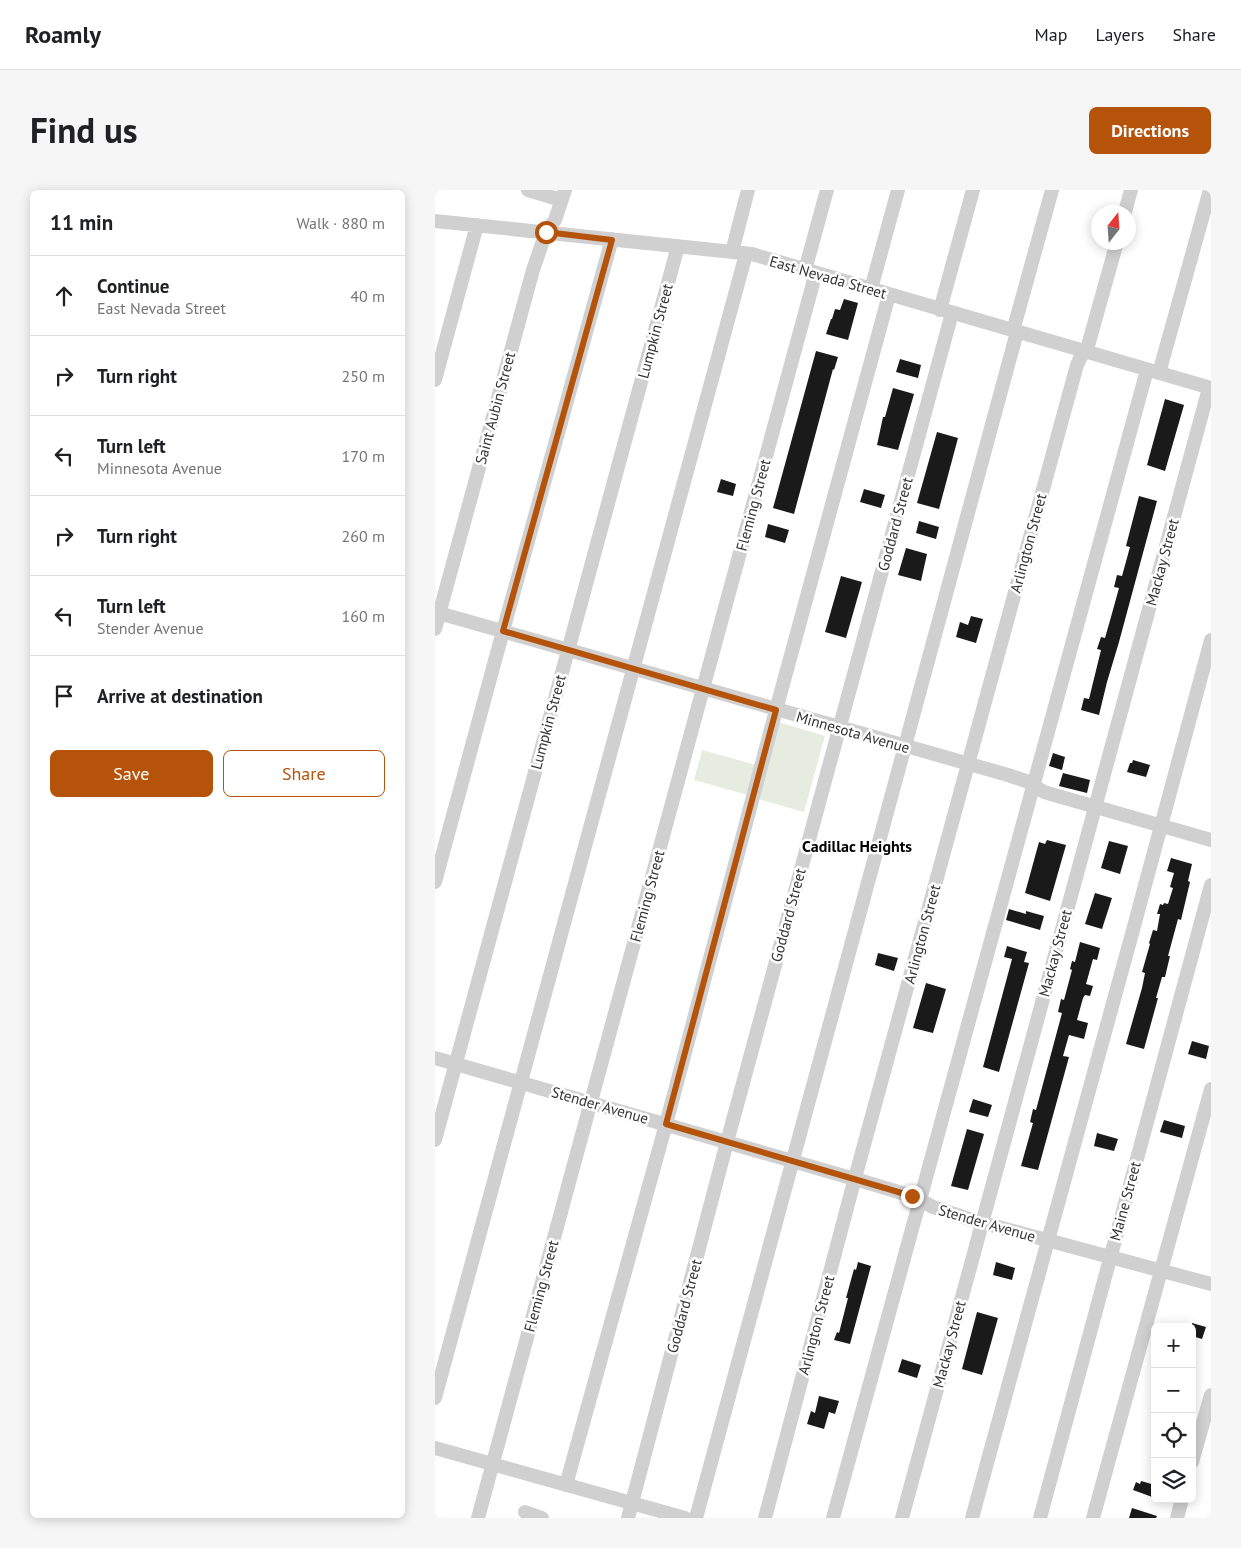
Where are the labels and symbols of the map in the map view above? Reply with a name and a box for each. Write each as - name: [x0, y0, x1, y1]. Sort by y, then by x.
- north arrow: [1091, 205, 1136, 250]
- route start: [535, 221, 558, 244]
- street label: East Nevada Street: [767, 251, 889, 303]
- street label: Lumpkin Street: [633, 281, 677, 381]
- street label: Saint Aubin Street: [471, 350, 519, 466]
- street label: Fleming Street: [732, 457, 774, 553]
- street label: Goddard Street: [873, 475, 917, 573]
- street label: Arlington Street: [1006, 491, 1050, 595]
- street label: Mackay Street: [1141, 516, 1183, 608]
- street label: Lumpkin Street: [526, 672, 570, 772]
- street label: Minnesota Avenue: [794, 707, 912, 757]
- district label: Cadillac Heights: [802, 836, 912, 856]
- street label: Fleming Street: [626, 848, 668, 944]
- street label: Goddard Street: [766, 866, 810, 964]
- street label: Arlington Street: [900, 882, 944, 986]
- street label: Mackay Street: [1034, 907, 1076, 999]
- street label: Stender Avenue: [549, 1082, 651, 1128]
- street label: Maine Street: [1105, 1159, 1145, 1243]
- route end: [901, 1185, 924, 1208]
- street label: Stender Avenue: [936, 1200, 1038, 1246]
- street label: Fleming Street: [520, 1238, 562, 1334]
- street label: Goddard Street: [662, 1257, 706, 1355]
- street label: Arlington Street: [794, 1273, 838, 1377]
- street label: Mackay Street: [928, 1298, 970, 1390]

